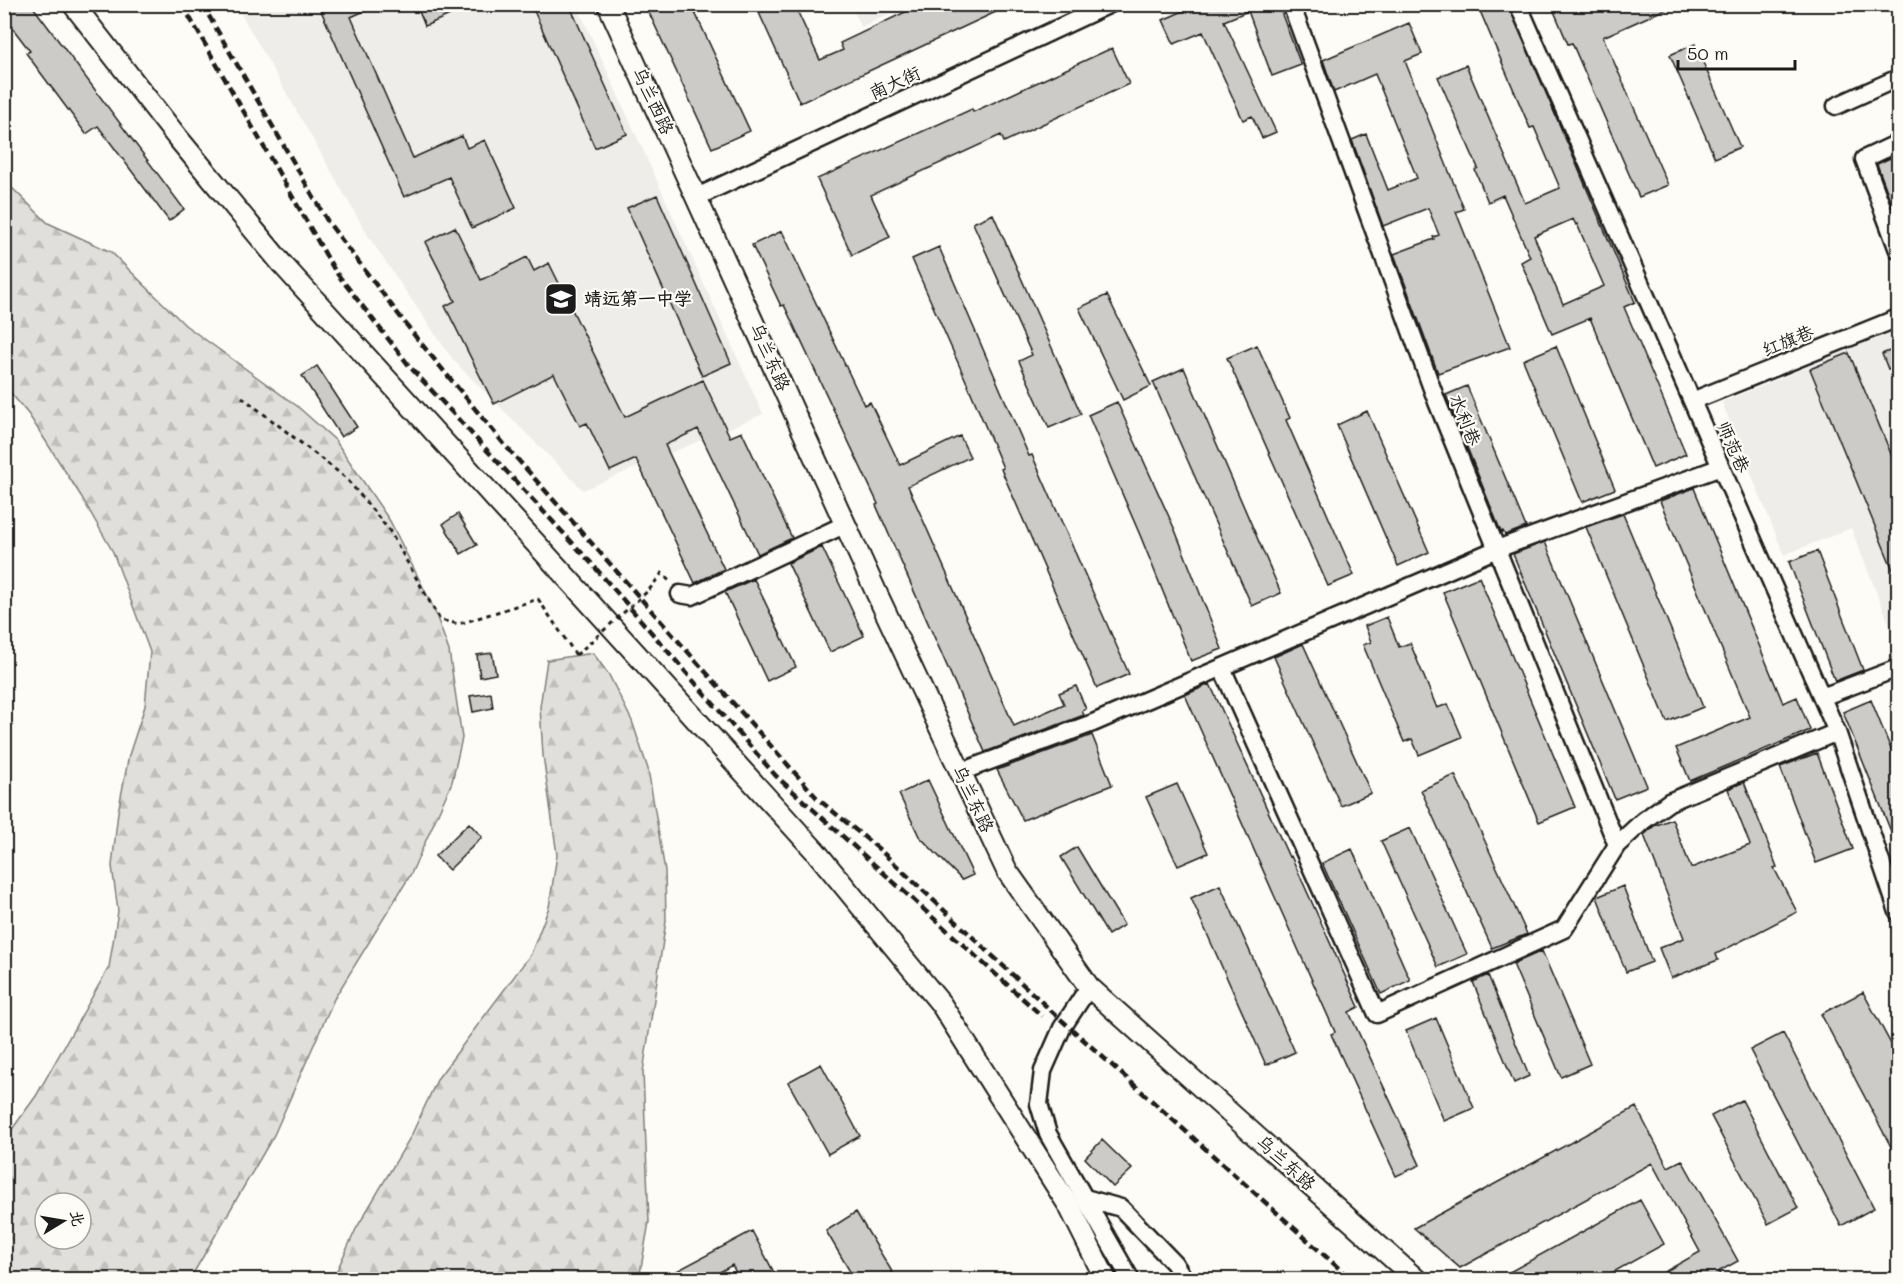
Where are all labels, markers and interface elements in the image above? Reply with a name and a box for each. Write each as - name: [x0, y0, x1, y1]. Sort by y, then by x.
- scale bar: [1678, 33, 1795, 71]
- text: 50 m: [1687, 41, 1729, 65]
- street label: 南大街: [865, 60, 924, 104]
- street label: 乌兰西路: [628, 63, 680, 138]
- school or university icon: 靖远第一中学: [543, 281, 579, 317]
- place label: 靖远第一中学: [584, 286, 692, 310]
- street label: 乌兰东路: [745, 319, 797, 394]
- street label: 红旗巷: [1758, 319, 1817, 361]
- street label: 水利巷: [1445, 390, 1487, 449]
- street label: 师范巷: [1712, 417, 1756, 476]
- street label: 乌兰东路: [948, 761, 1000, 836]
- street label: 乌兰东路: [1252, 1129, 1321, 1195]
- north arrow: [33, 1191, 93, 1251]
- text: 北: [66, 1208, 90, 1228]

